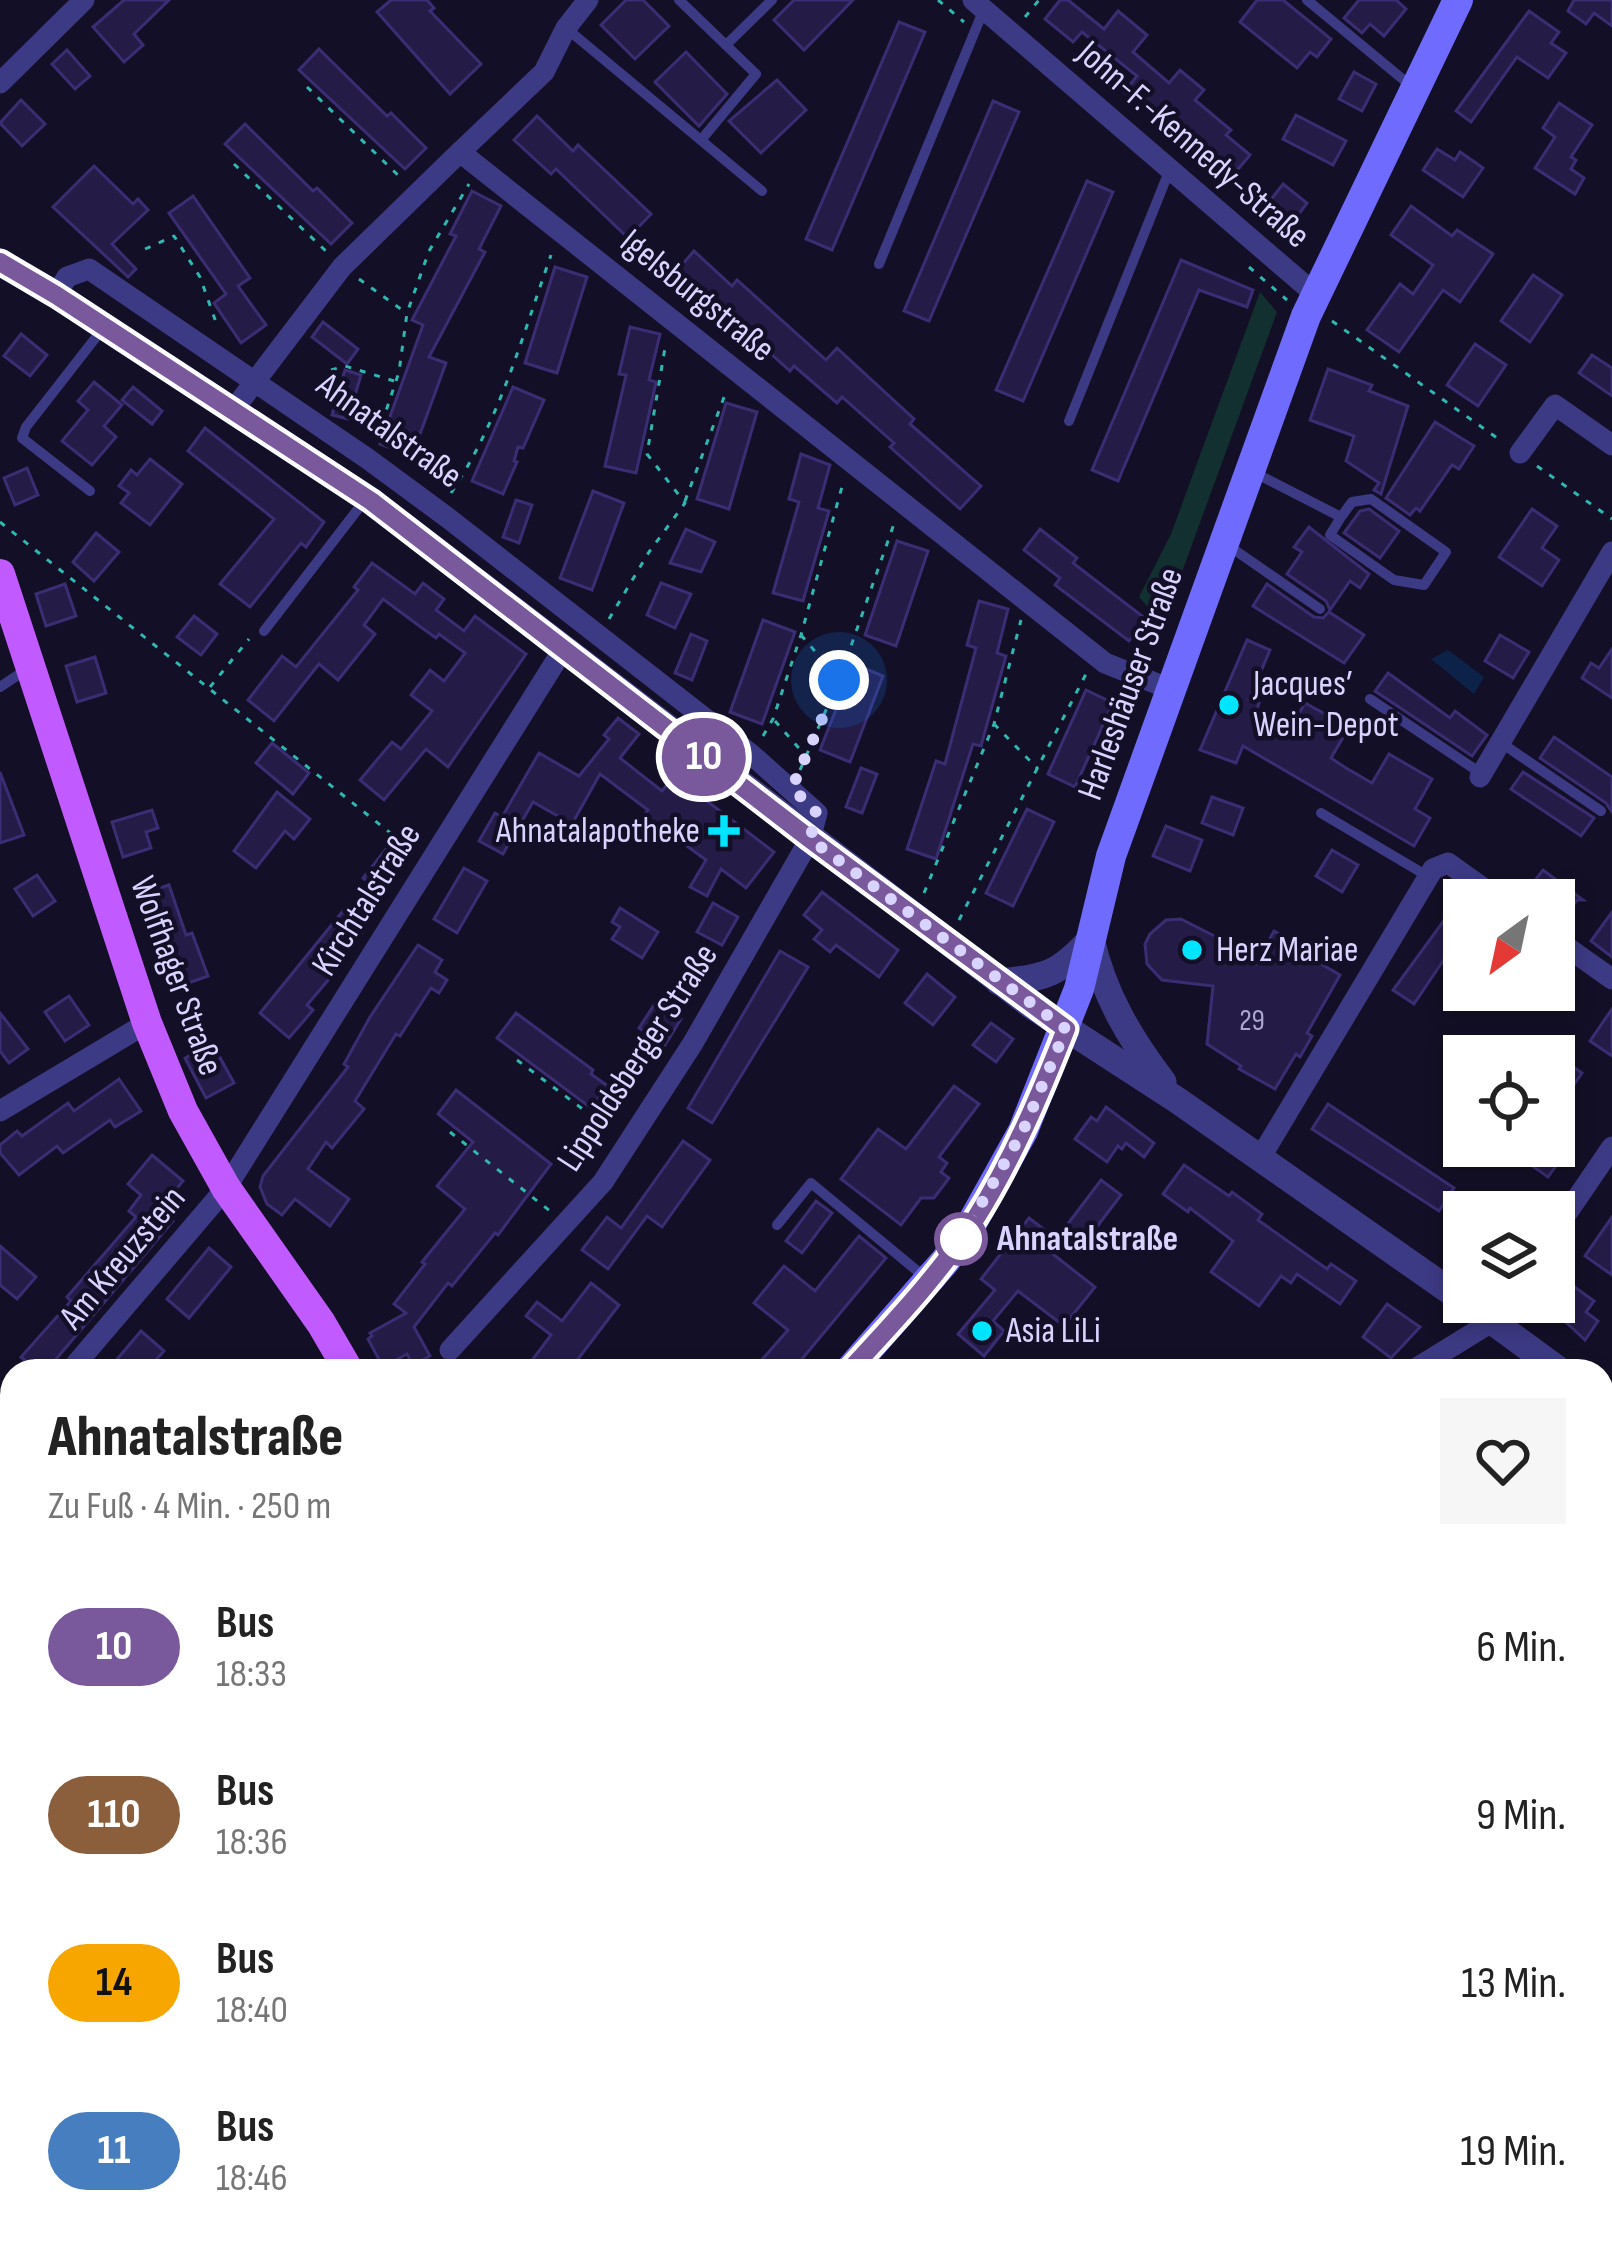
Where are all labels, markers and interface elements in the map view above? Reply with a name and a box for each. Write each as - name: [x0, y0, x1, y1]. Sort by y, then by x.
- street label: John-F.-Kennedy-Straße: [1067, 32, 1318, 258]
- street label: Igelsburgstraße: [611, 221, 783, 371]
- street label: Ahnatalstraße: [307, 363, 470, 498]
- street label: Harleshäuser Straße: [1069, 562, 1193, 806]
- your location: [809, 650, 869, 710]
- place label: Jacques’ Wein-Depot: [1252, 663, 1399, 747]
- marker: Jacques’ Wein-Depot: [1216, 692, 1242, 718]
- line badge: 10: [650, 718, 758, 796]
- text: 10: [686, 731, 722, 782]
- place label: Ahnatalapotheke: [495, 810, 700, 853]
- street label: Kirchtalstraße: [303, 816, 431, 984]
- marker: Ahnatalapotheke: [711, 818, 737, 844]
- street label: Wolfhager Straße: [120, 871, 232, 1081]
- north arrow: [1443, 879, 1575, 1011]
- map controls: [1443, 879, 1575, 1323]
- place label: Herz Mariae: [1216, 929, 1358, 972]
- street label: Lippoldsberger Straße: [548, 936, 728, 1180]
- marker: Herz Mariae: [1179, 937, 1205, 963]
- house number: 29: [1239, 1003, 1265, 1039]
- button: locate: [1443, 1035, 1575, 1167]
- street label: Am Kreuzstein: [50, 1178, 195, 1339]
- button: layers: [1443, 1191, 1575, 1323]
- marker: Ahnatalstraße: [936, 1214, 986, 1264]
- place label: Ahnatalstraße: [996, 1218, 1178, 1261]
- place label: Asia LiLi: [1005, 1310, 1101, 1353]
- marker: Asia LiLi: [969, 1318, 995, 1344]
- button: heart: [1440, 1398, 1566, 1524]
- text: Ahnatalstraße: [48, 1404, 343, 1472]
- text: Zu Fuß · 4 Min. · 250 m: [48, 1483, 331, 1530]
- text: Bus: [216, 1596, 274, 1651]
- text: 6 Min.: [1476, 1620, 1566, 1675]
- text: 10: [96, 1621, 132, 1672]
- text: 18:33: [216, 1651, 287, 1698]
- text: Bus: [216, 1764, 274, 1819]
- text: 9 Min.: [1476, 1788, 1566, 1843]
- text: 110: [88, 1789, 140, 1840]
- text: 18:36: [216, 1819, 288, 1866]
- text: Bus: [216, 1932, 274, 1987]
- text: 13 Min.: [1461, 1956, 1566, 2011]
- text: 14: [96, 1957, 132, 2008]
- text: 18:40: [216, 1987, 288, 2034]
- text: Bus: [216, 2100, 274, 2155]
- text: 19 Min.: [1460, 2124, 1566, 2179]
- text: 11: [98, 2125, 130, 2176]
- text: 18:46: [216, 2155, 288, 2202]

